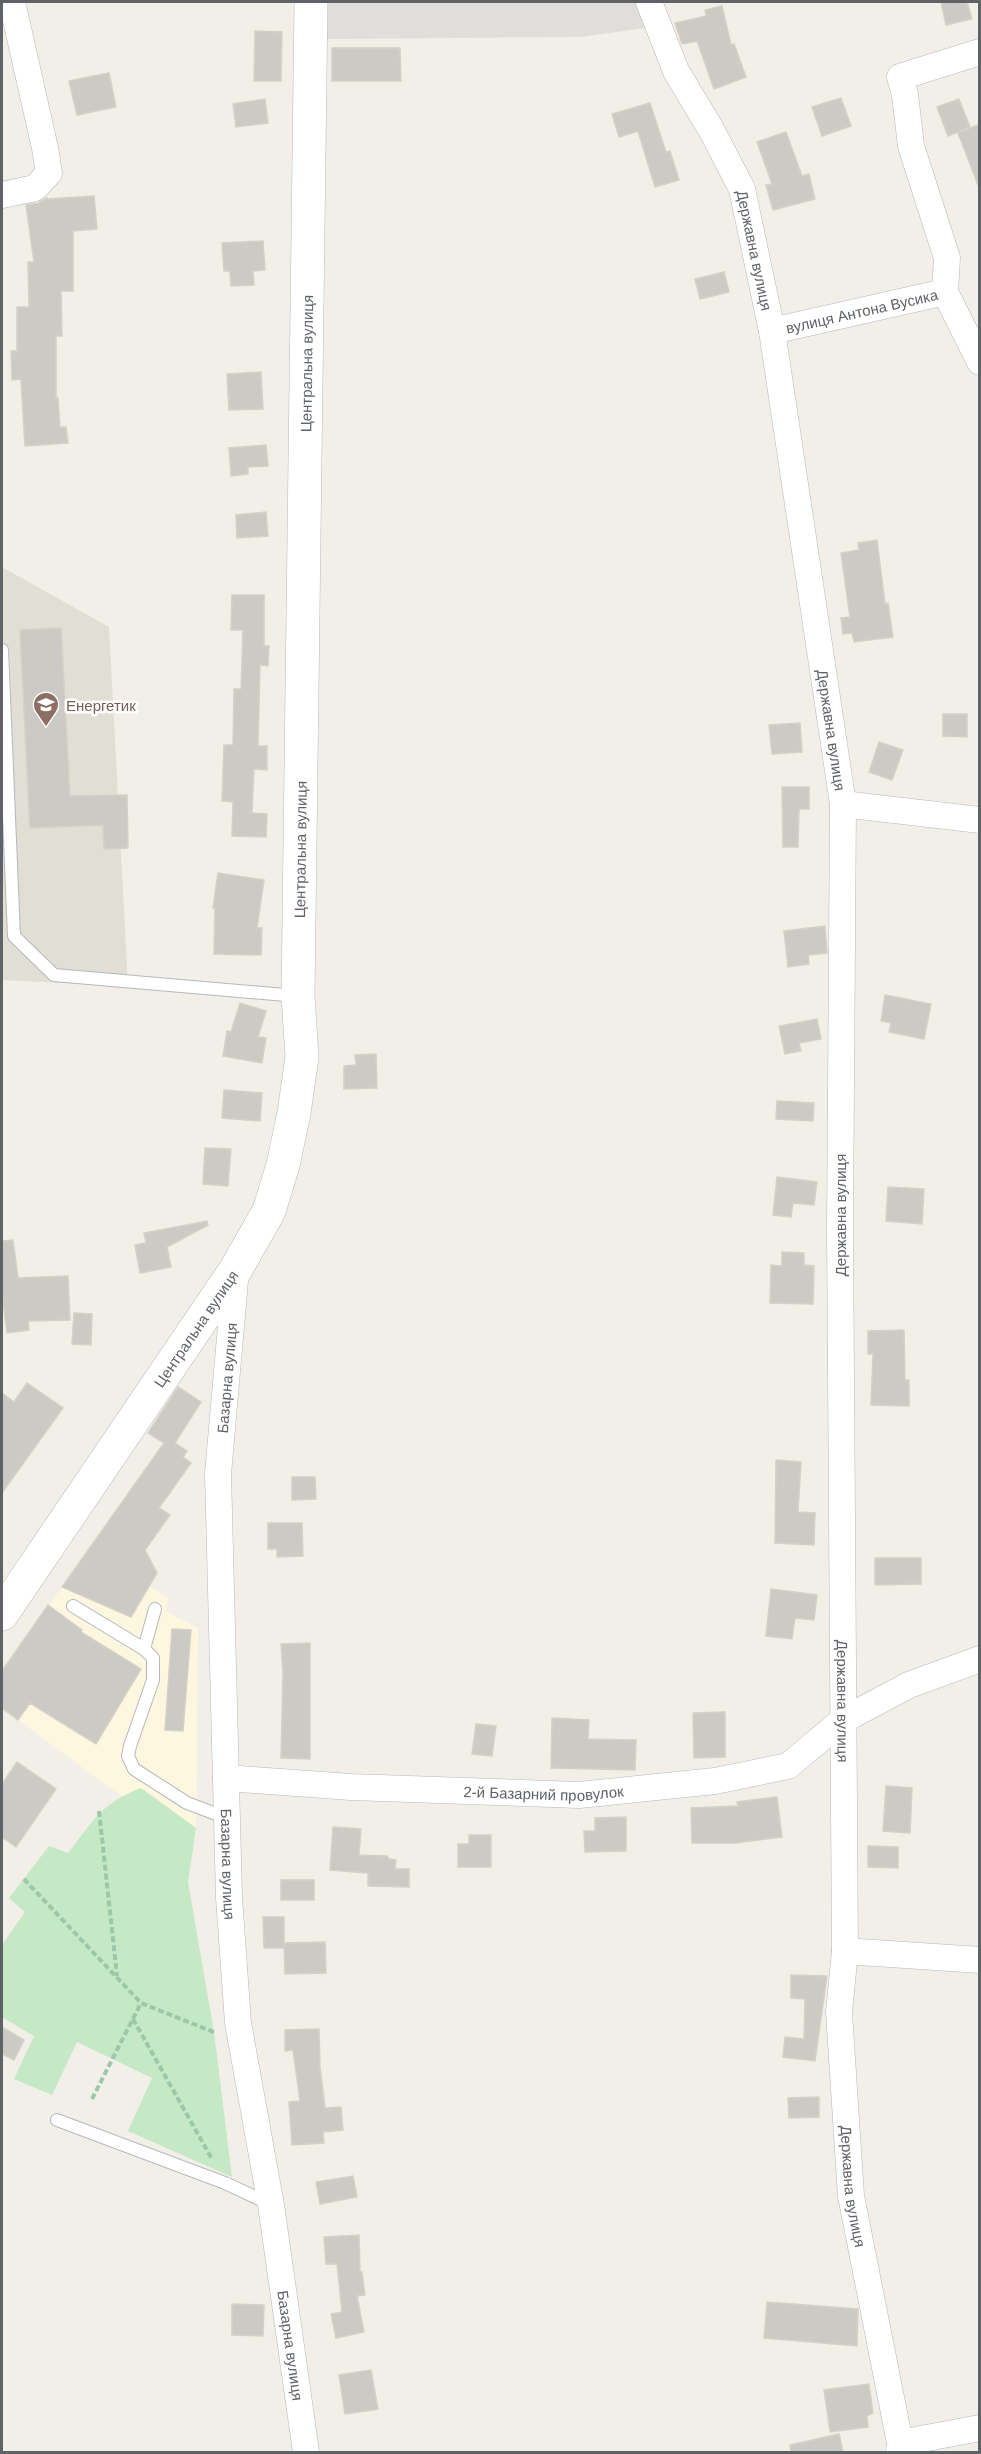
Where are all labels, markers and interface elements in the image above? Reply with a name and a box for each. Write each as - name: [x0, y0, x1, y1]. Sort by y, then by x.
- street label: Державна вулиця: [734, 188, 776, 312]
- street label: вулиця Антона Вусика: [784, 285, 940, 336]
- street label: Центральна вулиця: [297, 295, 316, 432]
- street label: Державна вулиця: [814, 668, 849, 792]
- school or university icon: Енергетик: [31, 690, 61, 728]
- place label: Енергетик: [66, 697, 136, 714]
- street label: Центральна вулиця: [291, 781, 309, 918]
- street label: Державна вулиця: [832, 1154, 849, 1276]
- street label: Центральна вулиця: [150, 1267, 241, 1390]
- street label: Базарна вулиця: [214, 1322, 240, 1434]
- street label: Державна вулиця: [834, 1640, 852, 1763]
- street label: 2-й Базарний провулок: [463, 1782, 625, 1804]
- street label: Базарна вулиця: [218, 1808, 239, 1920]
- street label: Державна вулиця: [838, 2125, 869, 2249]
- street label: Базарна вулиця: [275, 2289, 307, 2402]

